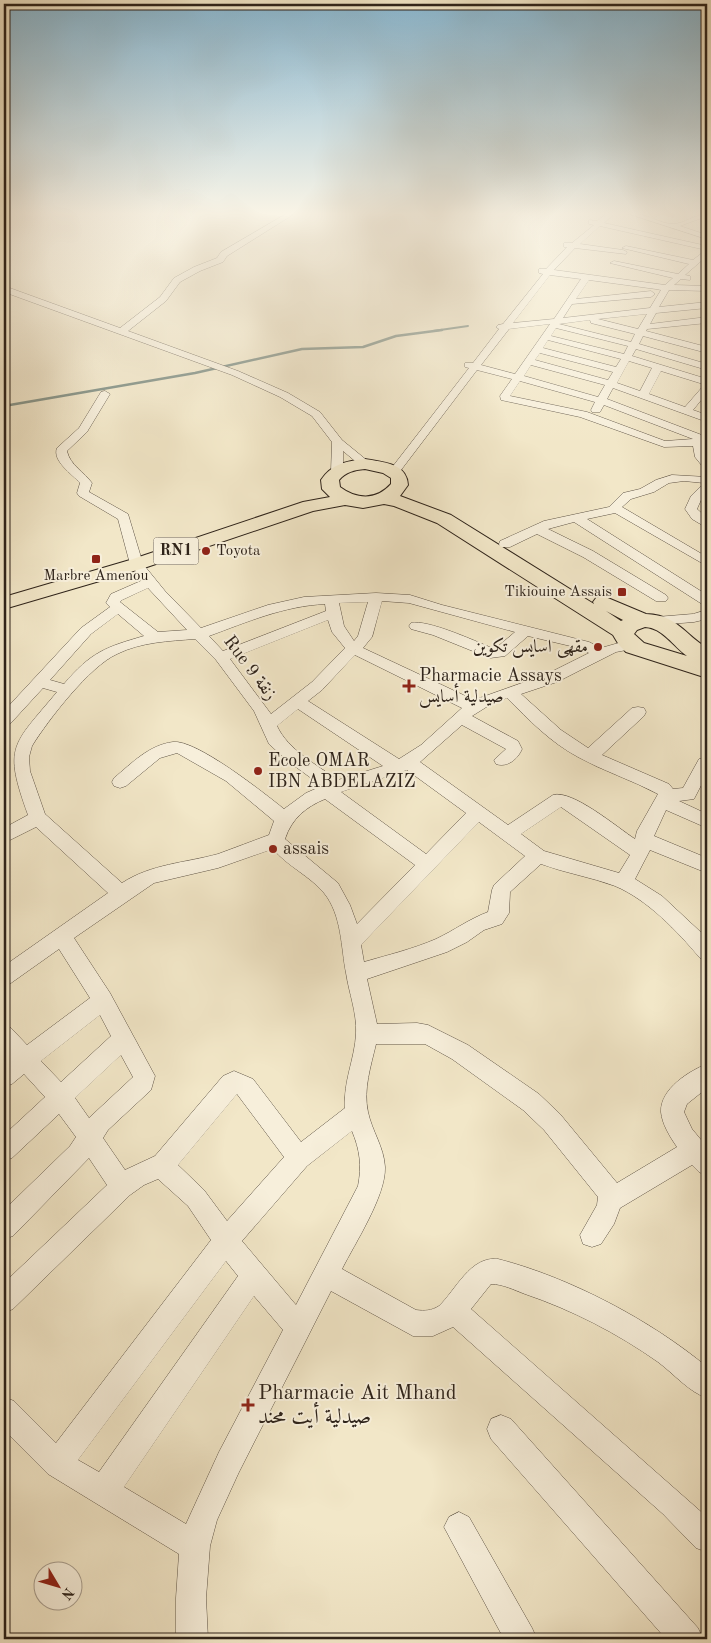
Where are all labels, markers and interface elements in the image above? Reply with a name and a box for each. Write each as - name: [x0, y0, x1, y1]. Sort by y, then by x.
- road number: RN1: [154, 538, 198, 564]
- place label: Toyota: [216, 544, 261, 559]
- marker: Toyota: [200, 545, 212, 557]
- marker: Marbre Amenou: [90, 553, 102, 565]
- place label: Marbre Amenou: [44, 569, 148, 584]
- place label: Tikiouine Assais: [504, 585, 612, 600]
- marker: Tikiouine Assais: [616, 586, 628, 598]
- street label: Rue 9 زنقة: [219, 632, 280, 704]
- place label: مقهى اسايس تكوين: [473, 637, 588, 658]
- marker: مقهى اسايس تكوين: [592, 641, 604, 653]
- place label: Pharmacie Assays صيدلية أسايس: [419, 667, 562, 708]
- marker: Pharmacie Assays صيدلية أسايس: [403, 680, 415, 692]
- place label: Ecole OMAR IBN ABDELAZIZ: [268, 752, 415, 791]
- marker: Ecole OMAR IBN ABDELAZIZ: [252, 765, 264, 777]
- place label: assais: [283, 840, 329, 858]
- marker: assais: [267, 843, 279, 855]
- place label: Pharmacie Ait Mhand صيدلية أيت محند: [258, 1383, 457, 1429]
- marker: Pharmacie Ait Mhand صيدلية أيت محند: [242, 1399, 254, 1411]
- north arrow: [32, 1560, 82, 1610]
- text: N: [58, 1585, 76, 1602]

